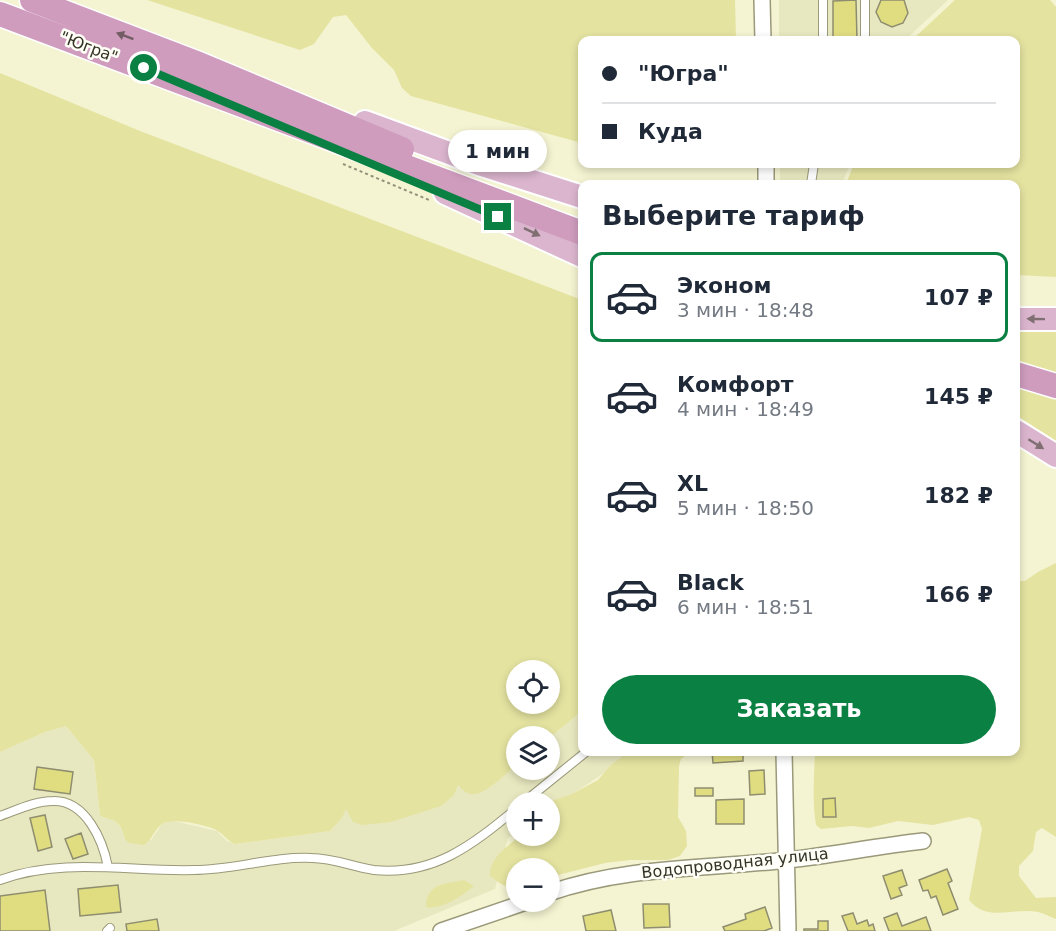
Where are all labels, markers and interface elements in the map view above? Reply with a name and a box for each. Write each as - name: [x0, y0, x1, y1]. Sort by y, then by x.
- street label: "Югра": [57, 27, 121, 67]
- one-way arrow: [116, 30, 134, 40]
- route start: [130, 54, 157, 81]
- text: "Югра": [638, 61, 729, 86]
- text: Куда: [638, 119, 703, 144]
- callout: 1 мин: [448, 130, 548, 172]
- text: 1 мин: [465, 139, 530, 163]
- text: Выберите тариф: [602, 200, 865, 231]
- route end: [484, 203, 511, 230]
- one-way arrow: [523, 228, 540, 237]
- icon: car: [605, 270, 659, 324]
- text: Эконом: [677, 273, 772, 298]
- text: 107 ₽: [924, 285, 993, 310]
- text: 3 мин · 18:48: [677, 298, 814, 322]
- one-way arrow: [1026, 314, 1045, 324]
- icon: car: [605, 369, 659, 423]
- text: Комфорт: [677, 372, 794, 397]
- text: 145 ₽: [924, 384, 993, 409]
- text: 4 мин · 18:49: [677, 397, 814, 421]
- one-way arrow: [1028, 438, 1044, 449]
- icon: car: [605, 468, 659, 522]
- text: XL: [677, 471, 708, 496]
- text: 182 ₽: [924, 483, 993, 508]
- text: 5 мин · 18:50: [677, 496, 814, 520]
- icon: car: [605, 567, 659, 621]
- text: Black: [677, 570, 744, 595]
- text: 166 ₽: [924, 582, 993, 607]
- text: 6 мин · 18:51: [677, 595, 814, 619]
- map controls: [506, 660, 560, 912]
- button: locate: [506, 660, 560, 714]
- button: Заказать: [602, 675, 996, 744]
- button: layers: [506, 726, 560, 780]
- button: +: [506, 792, 560, 846]
- street label: Водопроводная улица: [640, 844, 830, 882]
- button: −: [506, 858, 560, 912]

